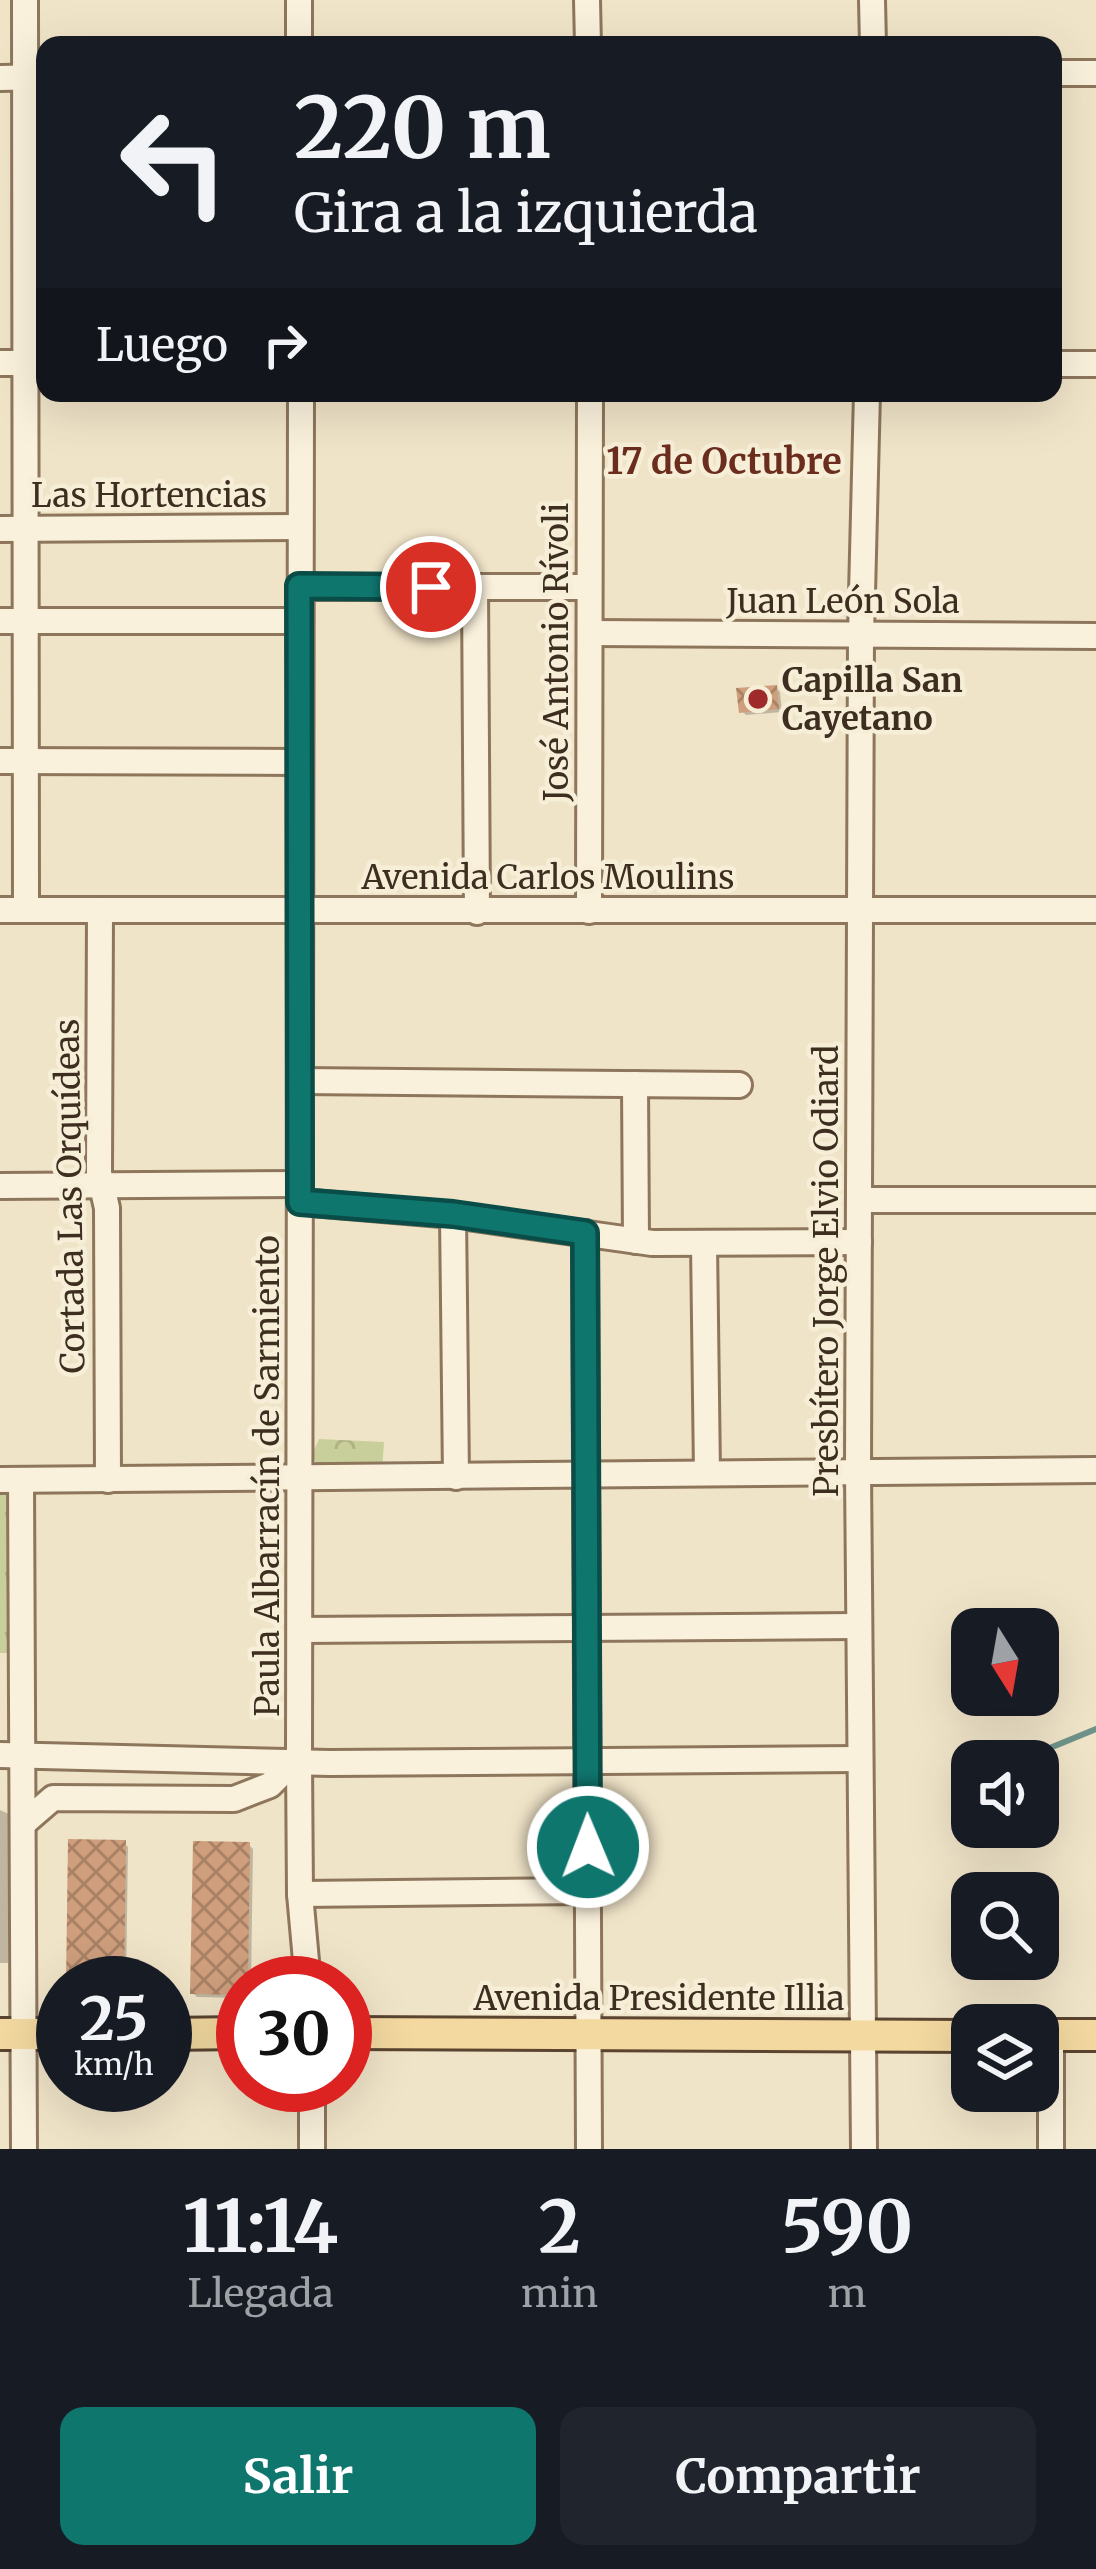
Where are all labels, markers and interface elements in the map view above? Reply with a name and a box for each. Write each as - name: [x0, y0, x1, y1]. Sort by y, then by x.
- text: 220 m: [294, 75, 551, 181]
- icon: left: [96, 84, 252, 240]
- text: Gira a la izquierda: [294, 179, 758, 247]
- icon: right: [252, 312, 318, 378]
- text: Luego: [96, 317, 228, 373]
- district label: 17 de Octubre: [606, 439, 842, 484]
- street label: Las Hortencias: [31, 475, 267, 516]
- street label: José Antonio Rívoli: [536, 503, 577, 803]
- pin: [380, 536, 482, 638]
- icon: arrive: [398, 554, 464, 620]
- street label: Juan León Sola: [725, 581, 960, 622]
- place label: Capilla San Cayetano: [782, 660, 963, 739]
- marker: Capilla San Cayetano: [745, 686, 771, 712]
- street label: Avenida Carlos Moulins: [360, 857, 735, 898]
- street label: Cortada Las Orquídeas: [46, 1018, 94, 1374]
- street label: Presbítero Jorge Elvio Odiard: [806, 1045, 847, 1497]
- street label: Paula Albarracín de Sarmiento: [247, 1235, 288, 1717]
- north arrow: [951, 1608, 1059, 1716]
- map controls: [951, 1608, 1059, 2112]
- button: sound: [951, 1740, 1059, 1848]
- position arrow: [525, 1784, 651, 1910]
- button: search: [951, 1872, 1059, 1980]
- speed limit sign: 30: [216, 1956, 372, 2112]
- street label: Avenida Presidente Illia: [472, 1978, 845, 2019]
- text: 25: [80, 1981, 148, 2056]
- button: layers: [951, 2004, 1059, 2112]
- text: km/h: [74, 2045, 154, 2083]
- text: 11:14: [183, 2181, 338, 2272]
- text: 2: [538, 2181, 581, 2272]
- text: 590: [781, 2181, 913, 2272]
- text: Llegada: [187, 2269, 334, 2318]
- text: min: [521, 2269, 598, 2318]
- text: m: [828, 2269, 866, 2318]
- button: Salir: [60, 2407, 536, 2545]
- button: Compartir: [560, 2407, 1036, 2545]

